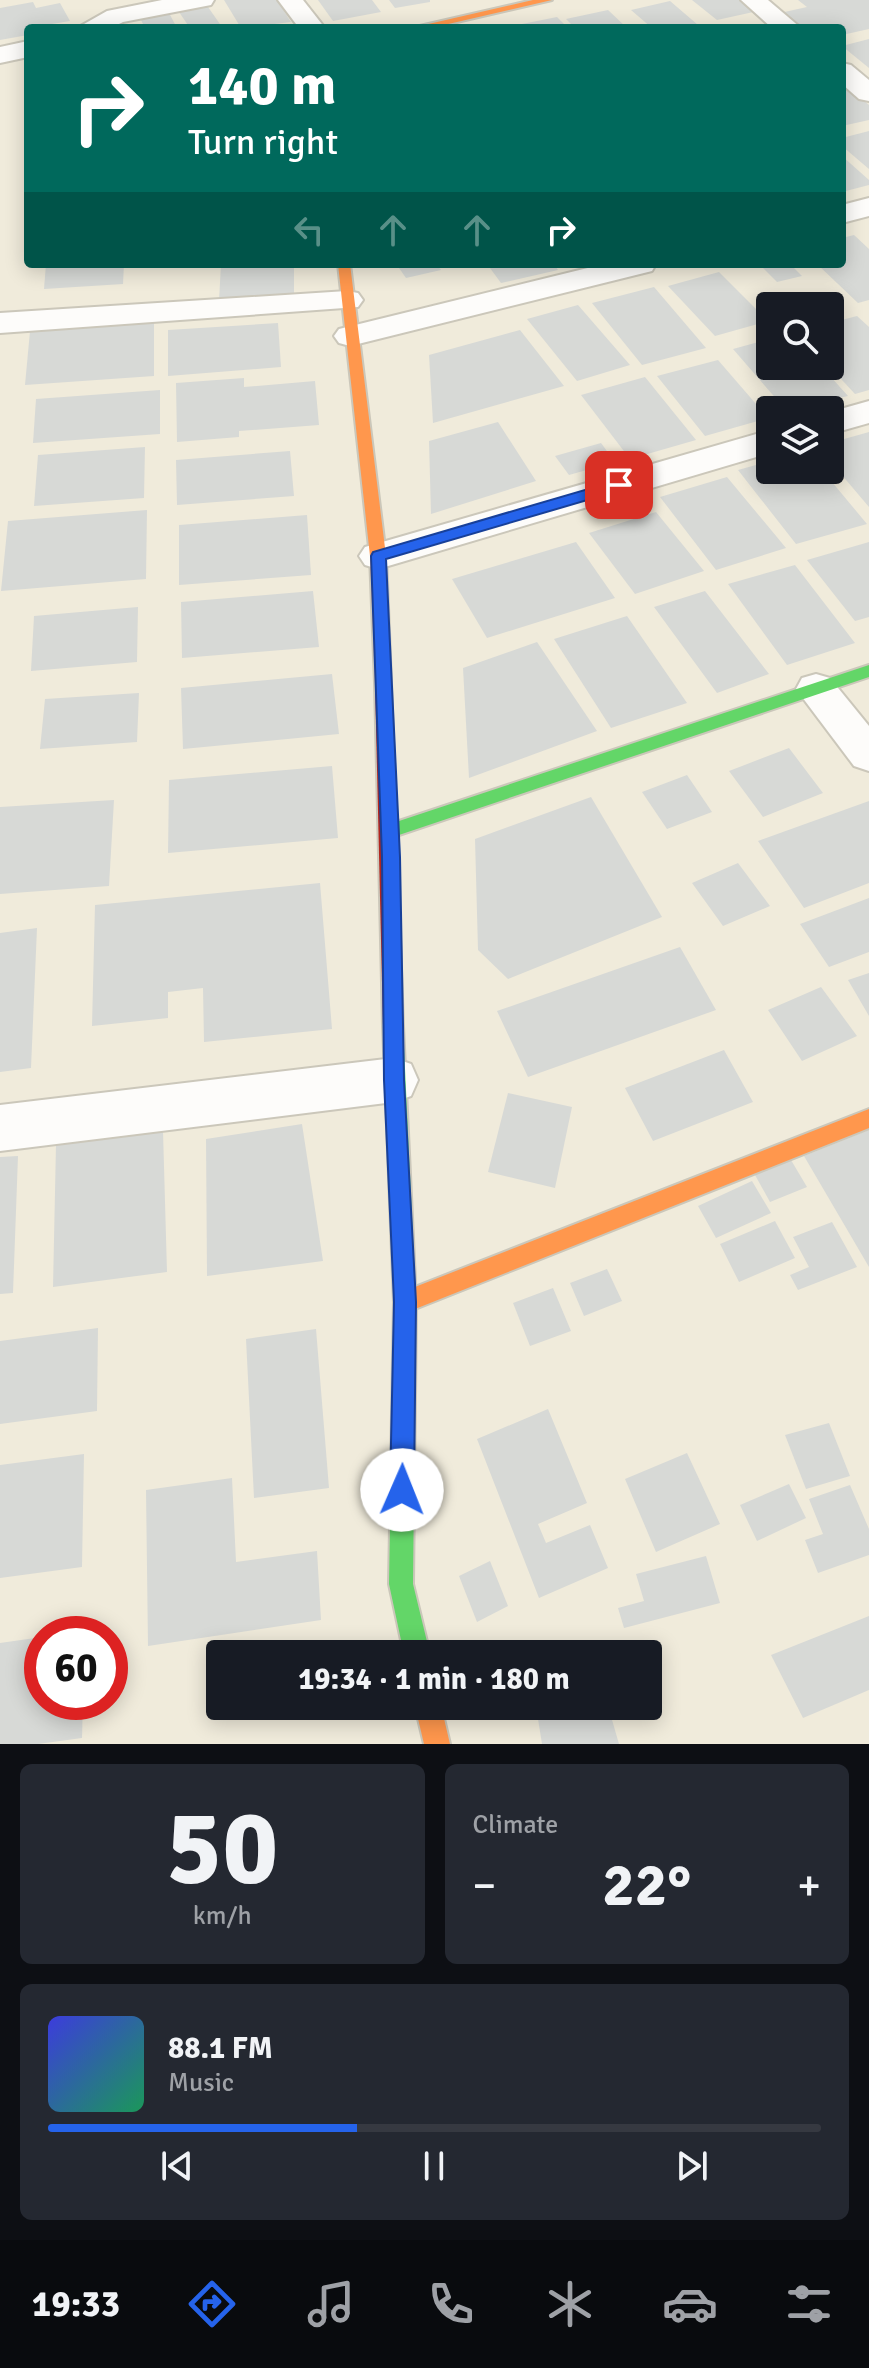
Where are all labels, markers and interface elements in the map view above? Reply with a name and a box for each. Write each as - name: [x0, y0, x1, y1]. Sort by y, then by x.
- text: 140 m: [188, 51, 336, 120]
- icon: right: [56, 56, 160, 160]
- text: Turn right: [188, 120, 338, 165]
- icon: left: [287, 208, 331, 252]
- icon: ahead: [371, 208, 415, 252]
- icon: ahead: [455, 208, 499, 252]
- icon: right: [539, 208, 583, 252]
- map controls: [756, 292, 844, 484]
- button: search: [756, 292, 844, 380]
- button: layers: [756, 396, 844, 484]
- pin: [585, 451, 653, 519]
- icon: arrive: [597, 463, 641, 507]
- position arrow: [360, 1448, 444, 1532]
- speed limit sign: 60: [24, 1616, 128, 1720]
- text: 19:34 · 1 min · 180 m: [298, 1661, 570, 1698]
- text: 50: [166, 1784, 278, 1912]
- text: Climate: [473, 1809, 558, 1841]
- text: 22°: [602, 1849, 691, 1923]
- text: −: [473, 1859, 496, 1913]
- text: +: [797, 1859, 821, 1913]
- text: km/h: [193, 1900, 252, 1932]
- text: 88.1 FM: [168, 2030, 273, 2067]
- text: Music: [168, 2067, 234, 2099]
- icon: previous: [155, 2144, 199, 2188]
- icon: pause: [412, 2144, 456, 2188]
- icon: next: [670, 2144, 714, 2188]
- icon: directions: [184, 2276, 240, 2332]
- icon: music: [303, 2276, 359, 2332]
- icon: phone: [423, 2276, 479, 2332]
- icon: climate: [542, 2276, 598, 2332]
- icon: car: [662, 2276, 718, 2332]
- icon: filters: [781, 2276, 837, 2332]
- text: 19:33: [32, 2282, 120, 2327]

